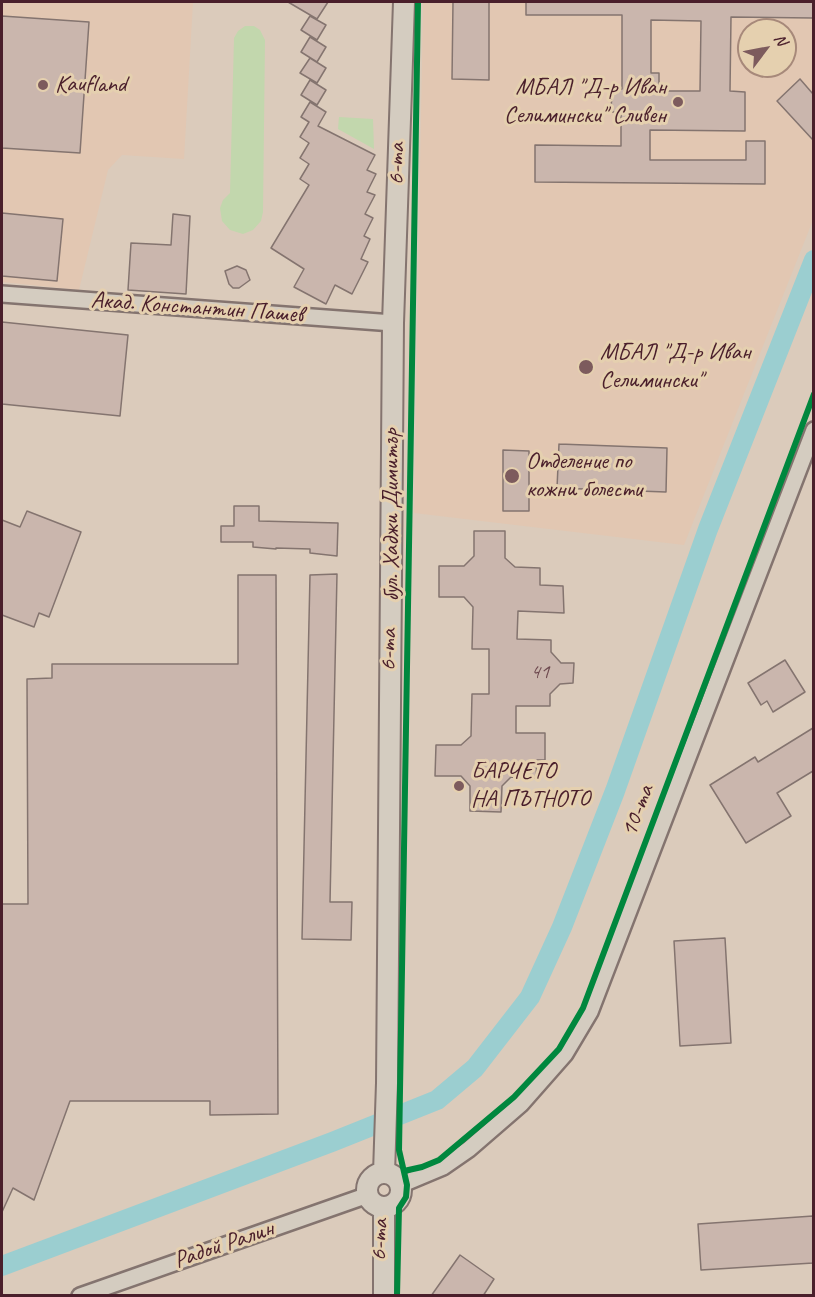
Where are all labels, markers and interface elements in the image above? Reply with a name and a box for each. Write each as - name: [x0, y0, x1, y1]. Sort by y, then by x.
- north arrow: [737, 18, 797, 78]
- text: N: [769, 30, 792, 49]
- place label: Kaufland: [55, 71, 126, 99]
- place label: МБАЛ "Д-р Иван Селимински" Сливен: [504, 74, 666, 130]
- marker: Kaufland: [36, 78, 50, 92]
- marker: МБАЛ "Д-р Иван Селимински" Сливен: [671, 95, 685, 109]
- street label: 6-та: [382, 143, 412, 185]
- street label: Акад. Константин Пашев: [90, 286, 304, 330]
- place label: МБАЛ "Д-р Иван Селимински": [600, 339, 751, 395]
- marker: МБАЛ "Д-р Иван Селимински": [577, 358, 595, 376]
- street label: бул. Хаджи Димитър: [378, 428, 406, 602]
- place label: Отделение по кожни болести: [526, 448, 642, 504]
- marker: Отделение по кожни болести: [503, 467, 521, 485]
- street label: 6-та: [374, 629, 404, 671]
- house number: 41: [531, 659, 549, 685]
- place label: БАРЧЕТО НА ПЪТНОТО: [471, 758, 590, 814]
- marker: БАРЧЕТО НА ПЪТНОТО: [452, 779, 466, 793]
- street label: 10-та: [615, 781, 661, 841]
- street label: Радой Ралин: [170, 1215, 278, 1275]
- street label: 6-та: [365, 1218, 395, 1262]

